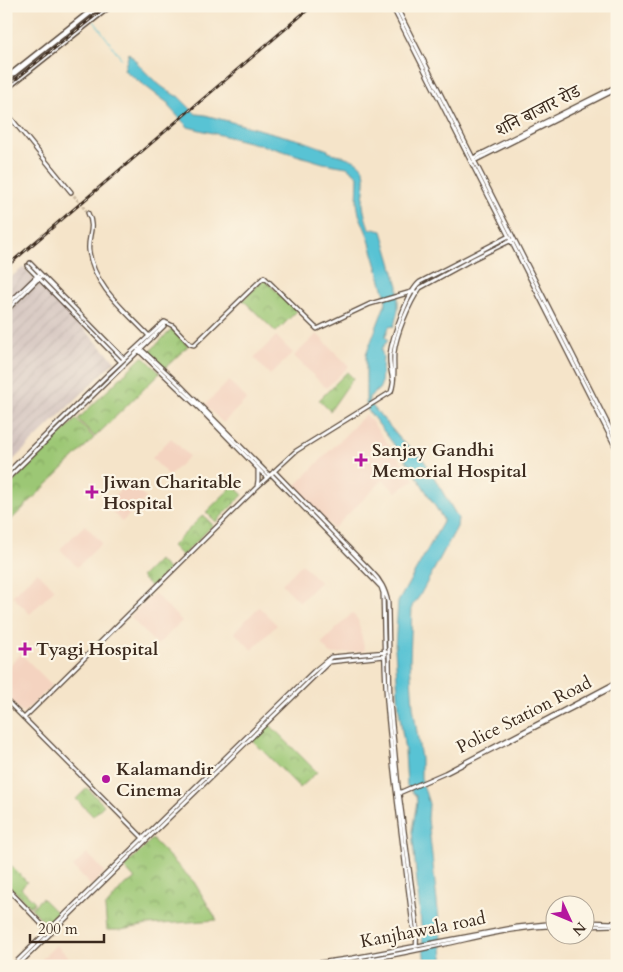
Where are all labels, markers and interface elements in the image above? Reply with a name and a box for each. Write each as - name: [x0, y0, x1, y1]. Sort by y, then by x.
- street label: शनि बाजार रोड: [491, 78, 586, 143]
- place label: Sanjay Gandhi Memorial Hospital: [372, 438, 527, 484]
- marker: Sanjay Gandhi Memorial Hospital: [354, 453, 368, 467]
- place label: Jiwan Charitable Hospital: [100, 470, 242, 516]
- marker: Jiwan Charitable Hospital: [85, 485, 99, 499]
- place label: Tyagi Hospital: [36, 637, 158, 662]
- marker: Tyagi Hospital: [18, 642, 32, 656]
- street label: Police Station Road: [452, 670, 596, 760]
- place label: Kalamandir Cinema: [116, 757, 214, 803]
- marker: Kalamandir Cinema: [100, 773, 112, 785]
- north arrow: [546, 894, 596, 944]
- street label: Kanjhawala road: [358, 906, 488, 954]
- scale bar: [30, 912, 104, 944]
- text: N: [568, 918, 590, 940]
- text: 200 m: [38, 919, 78, 939]

